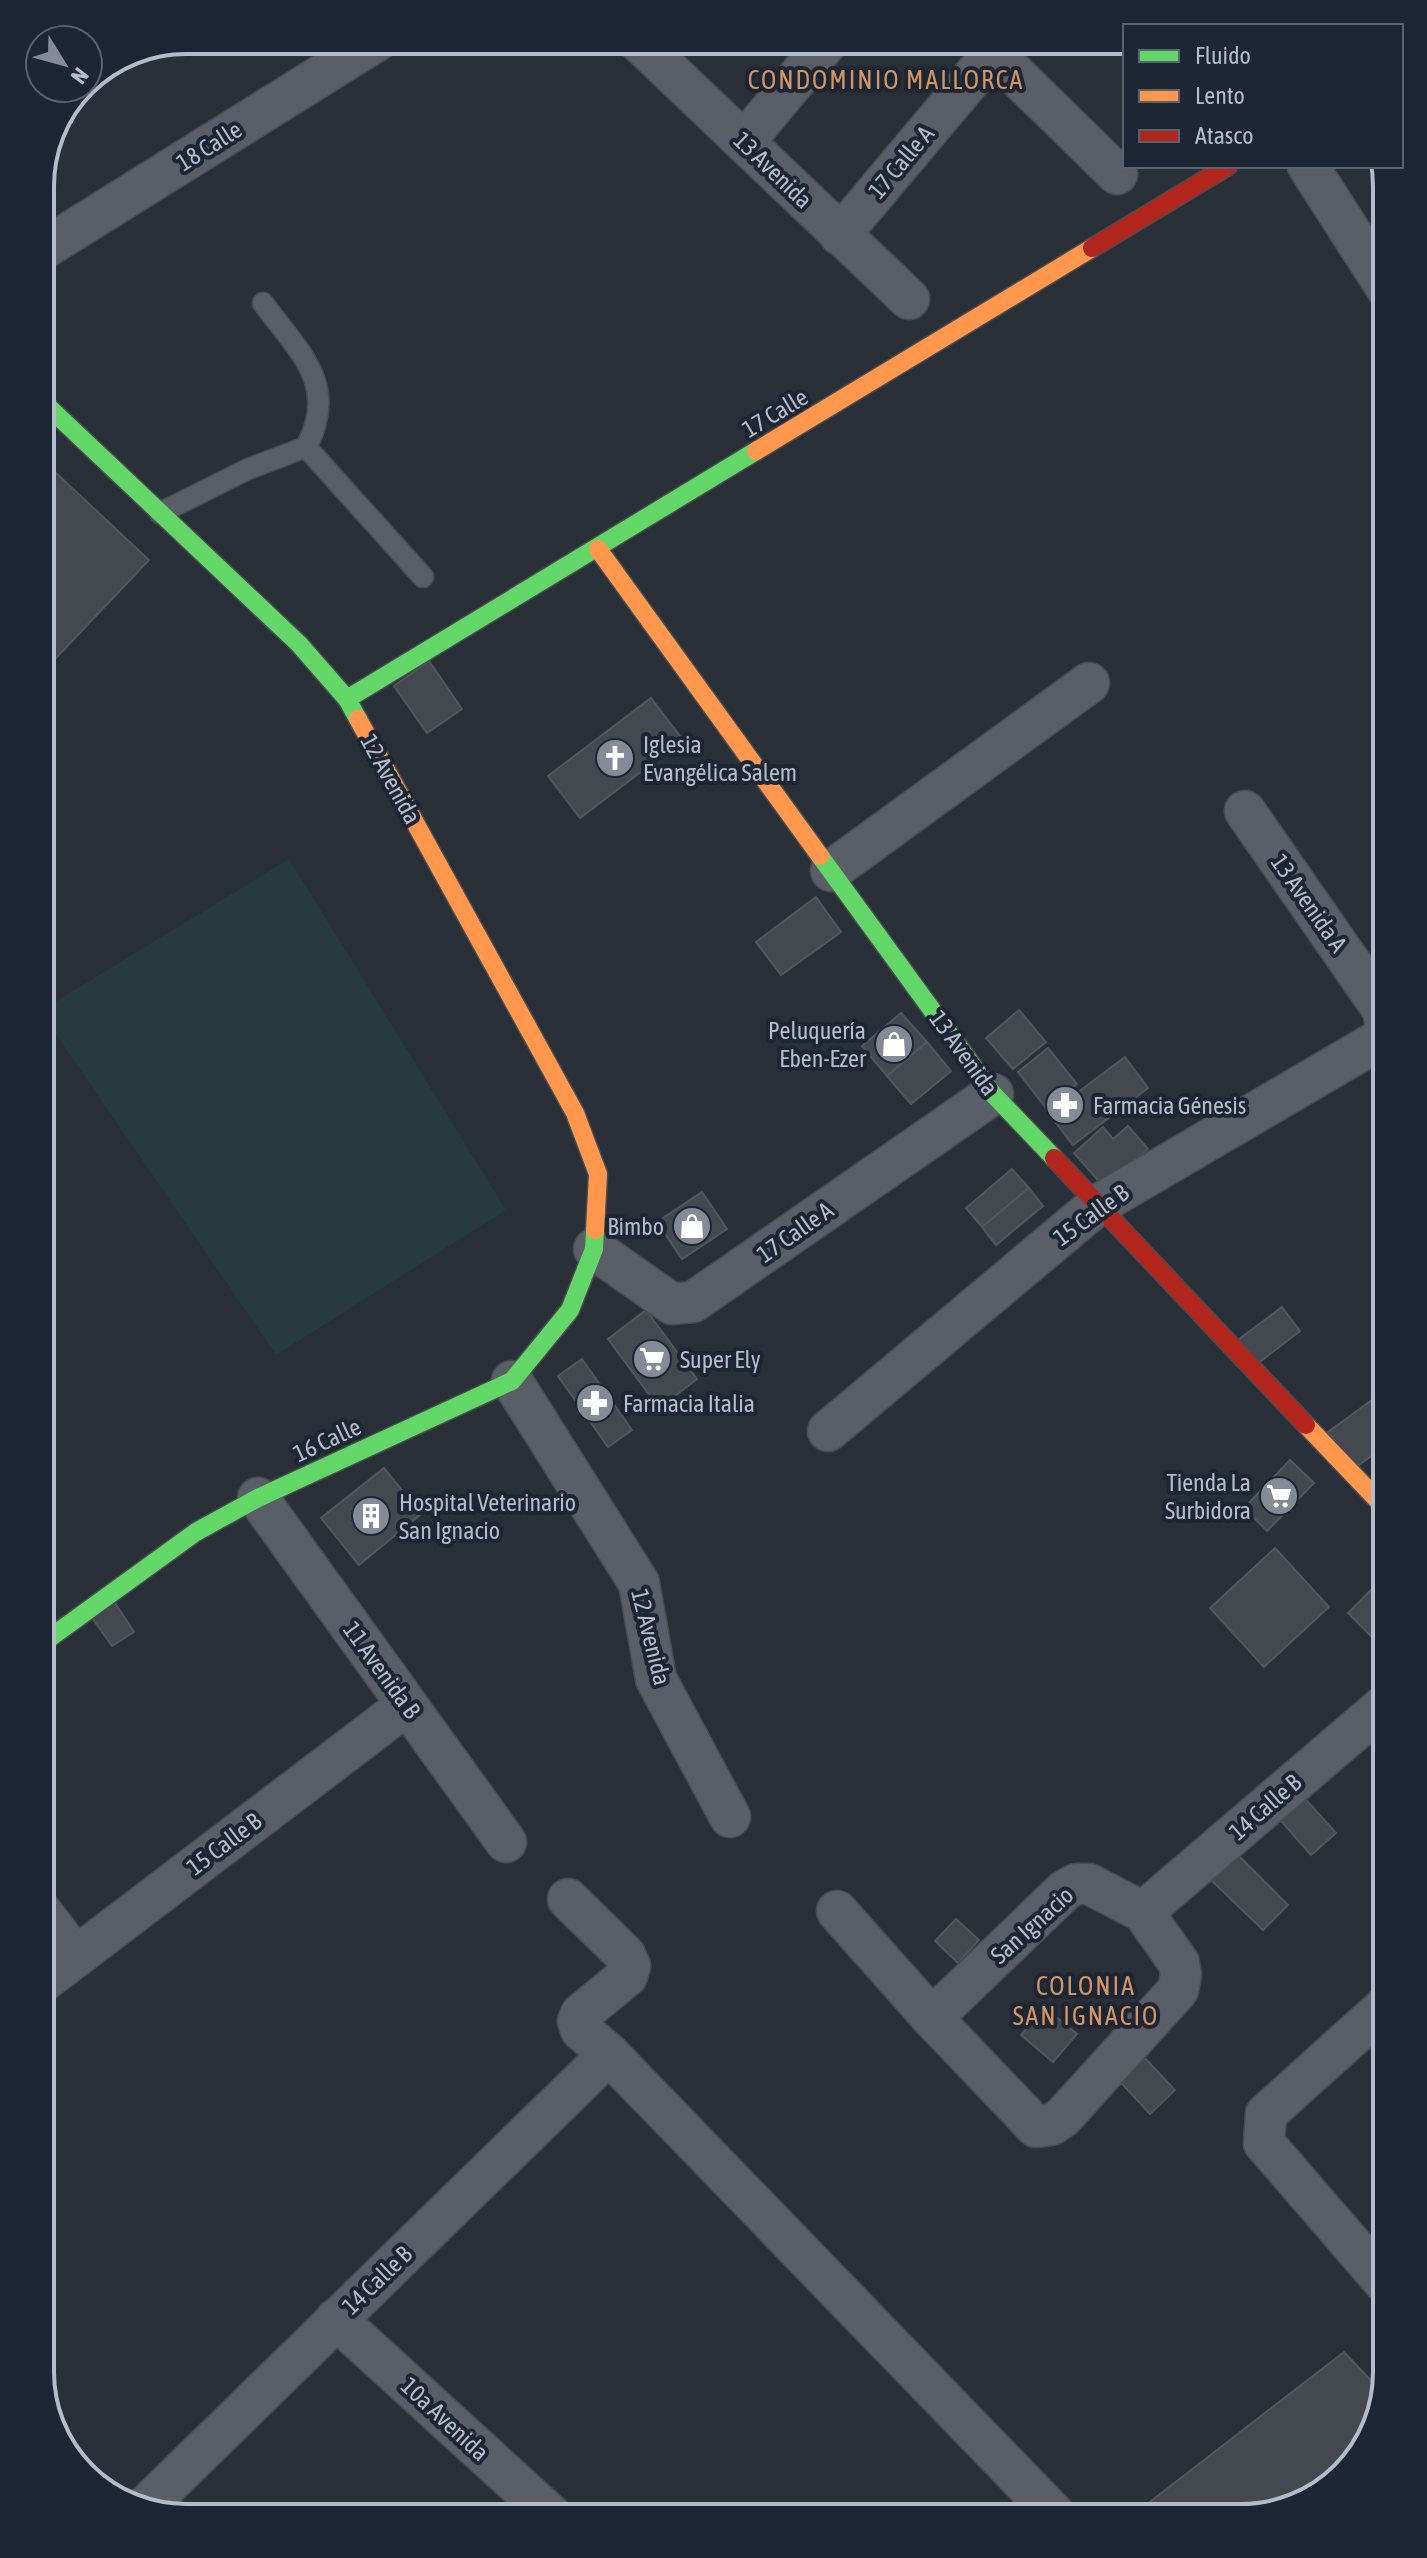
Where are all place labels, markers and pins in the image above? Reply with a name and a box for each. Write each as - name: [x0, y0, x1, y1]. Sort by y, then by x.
- place label: Iglesia Evangélica Salem: [643, 731, 797, 786]
- church icon: Iglesia Evangélica Salem: [594, 737, 636, 779]
- place label: Peluquería Eben-Ezer: [768, 1017, 867, 1072]
- shop icon: Peluquería Eben-Ezer: [873, 1023, 915, 1065]
- pharmacy icon: Farmacia Génesis: [1044, 1084, 1086, 1126]
- place label: Farmacia Génesis: [1093, 1092, 1246, 1119]
- shop icon: Bimbo: [671, 1205, 713, 1247]
- place label: Bimbo: [607, 1213, 664, 1240]
- supermarket icon: Super Ely: [631, 1338, 673, 1380]
- place label: Super Ely: [680, 1346, 761, 1373]
- pharmacy icon: Farmacia Italia: [574, 1382, 616, 1424]
- place label: Farmacia Italia: [623, 1390, 755, 1417]
- place label: Tienda La Surbidora: [1165, 1469, 1251, 1524]
- supermarket icon: Tienda La Surbidora: [1258, 1475, 1300, 1517]
- place label: Hospital Veterinario San Ignacio: [399, 1489, 576, 1544]
- building icon: Hospital Veterinario San Ignacio: [350, 1495, 392, 1537]

